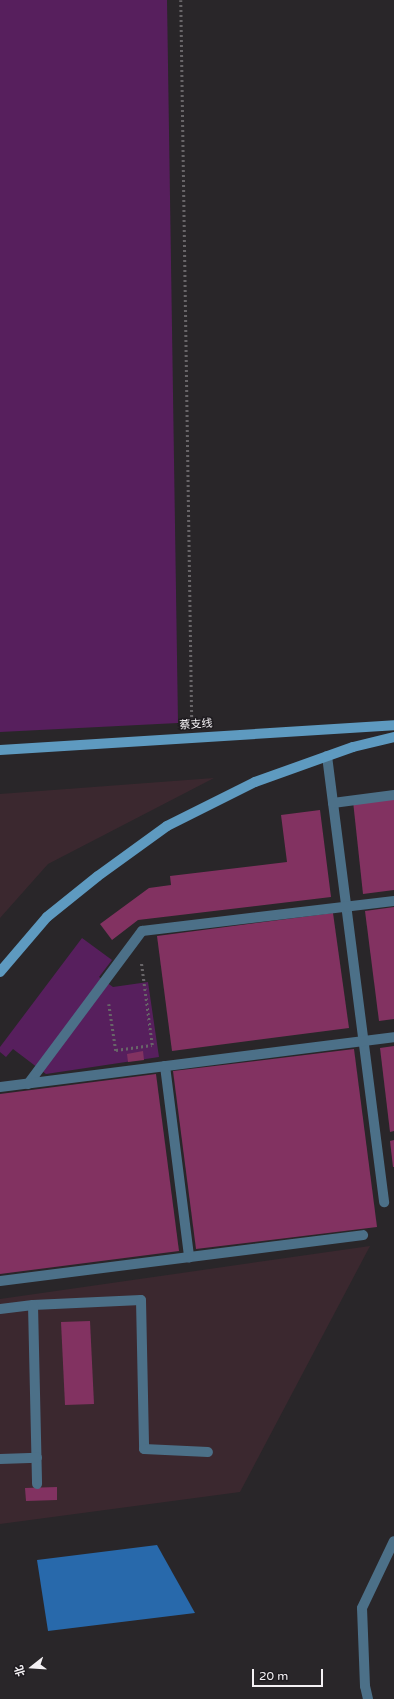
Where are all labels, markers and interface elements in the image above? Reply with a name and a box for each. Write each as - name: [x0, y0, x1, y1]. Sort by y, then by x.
- street label: 蔡支线: [179, 717, 213, 733]
- north arrow: [12, 1647, 52, 1687]
- scale bar: [254, 1661, 325, 1687]
- text: 北: [12, 1663, 28, 1678]
- text: 20 m: [259, 1669, 288, 1683]

